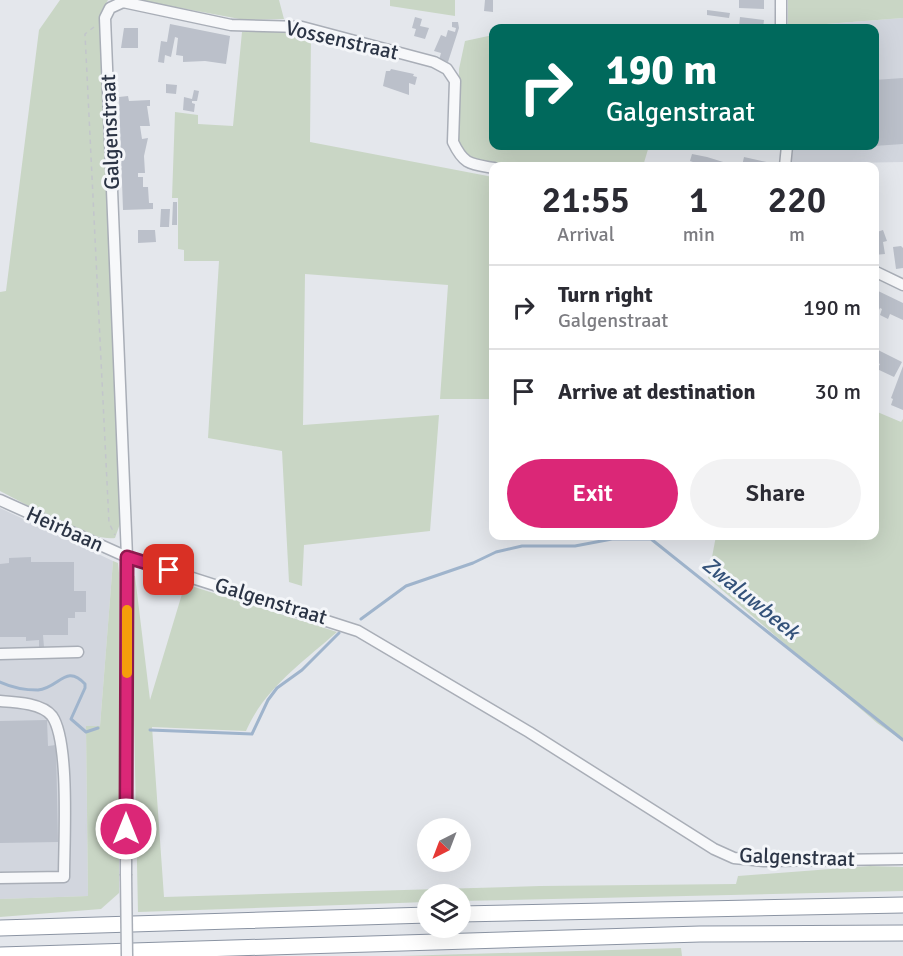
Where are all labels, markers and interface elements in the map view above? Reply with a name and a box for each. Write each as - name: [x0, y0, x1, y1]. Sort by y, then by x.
- street label: Vossenstraat: [283, 14, 401, 66]
- text: 190 m: [606, 45, 717, 96]
- icon: right: [507, 48, 585, 126]
- street label: Galgenstraat: [95, 74, 125, 190]
- text: Galgenstraat: [606, 96, 755, 129]
- text: 21:55: [542, 178, 630, 223]
- text: 1: [689, 178, 709, 223]
- text: 220: [768, 178, 826, 223]
- text: Arrival: [557, 222, 615, 247]
- text: min: [683, 222, 715, 247]
- text: m: [789, 222, 805, 247]
- text: Turn right: [558, 281, 653, 308]
- icon: right: [507, 291, 540, 324]
- text: 190 m: [803, 294, 861, 321]
- text: Galgenstraat: [558, 308, 668, 333]
- icon: arrive: [507, 375, 540, 408]
- text: Arrive at destination: [558, 378, 755, 405]
- text: 30 m: [815, 378, 861, 405]
- button: Exit: [507, 459, 678, 528]
- button: Share: [690, 459, 861, 528]
- street label: Heirbaan: [22, 500, 108, 558]
- pin: [143, 544, 194, 595]
- water label: Zwaluwbeek: [697, 551, 807, 647]
- icon: arrive: [152, 553, 185, 586]
- street label: Galgenstraat: [212, 572, 330, 630]
- position arrow: [94, 797, 158, 861]
- north arrow: [417, 818, 471, 872]
- map controls: [417, 818, 471, 938]
- street label: Galgenstraat: [739, 842, 855, 872]
- button: layers: [417, 884, 471, 938]

